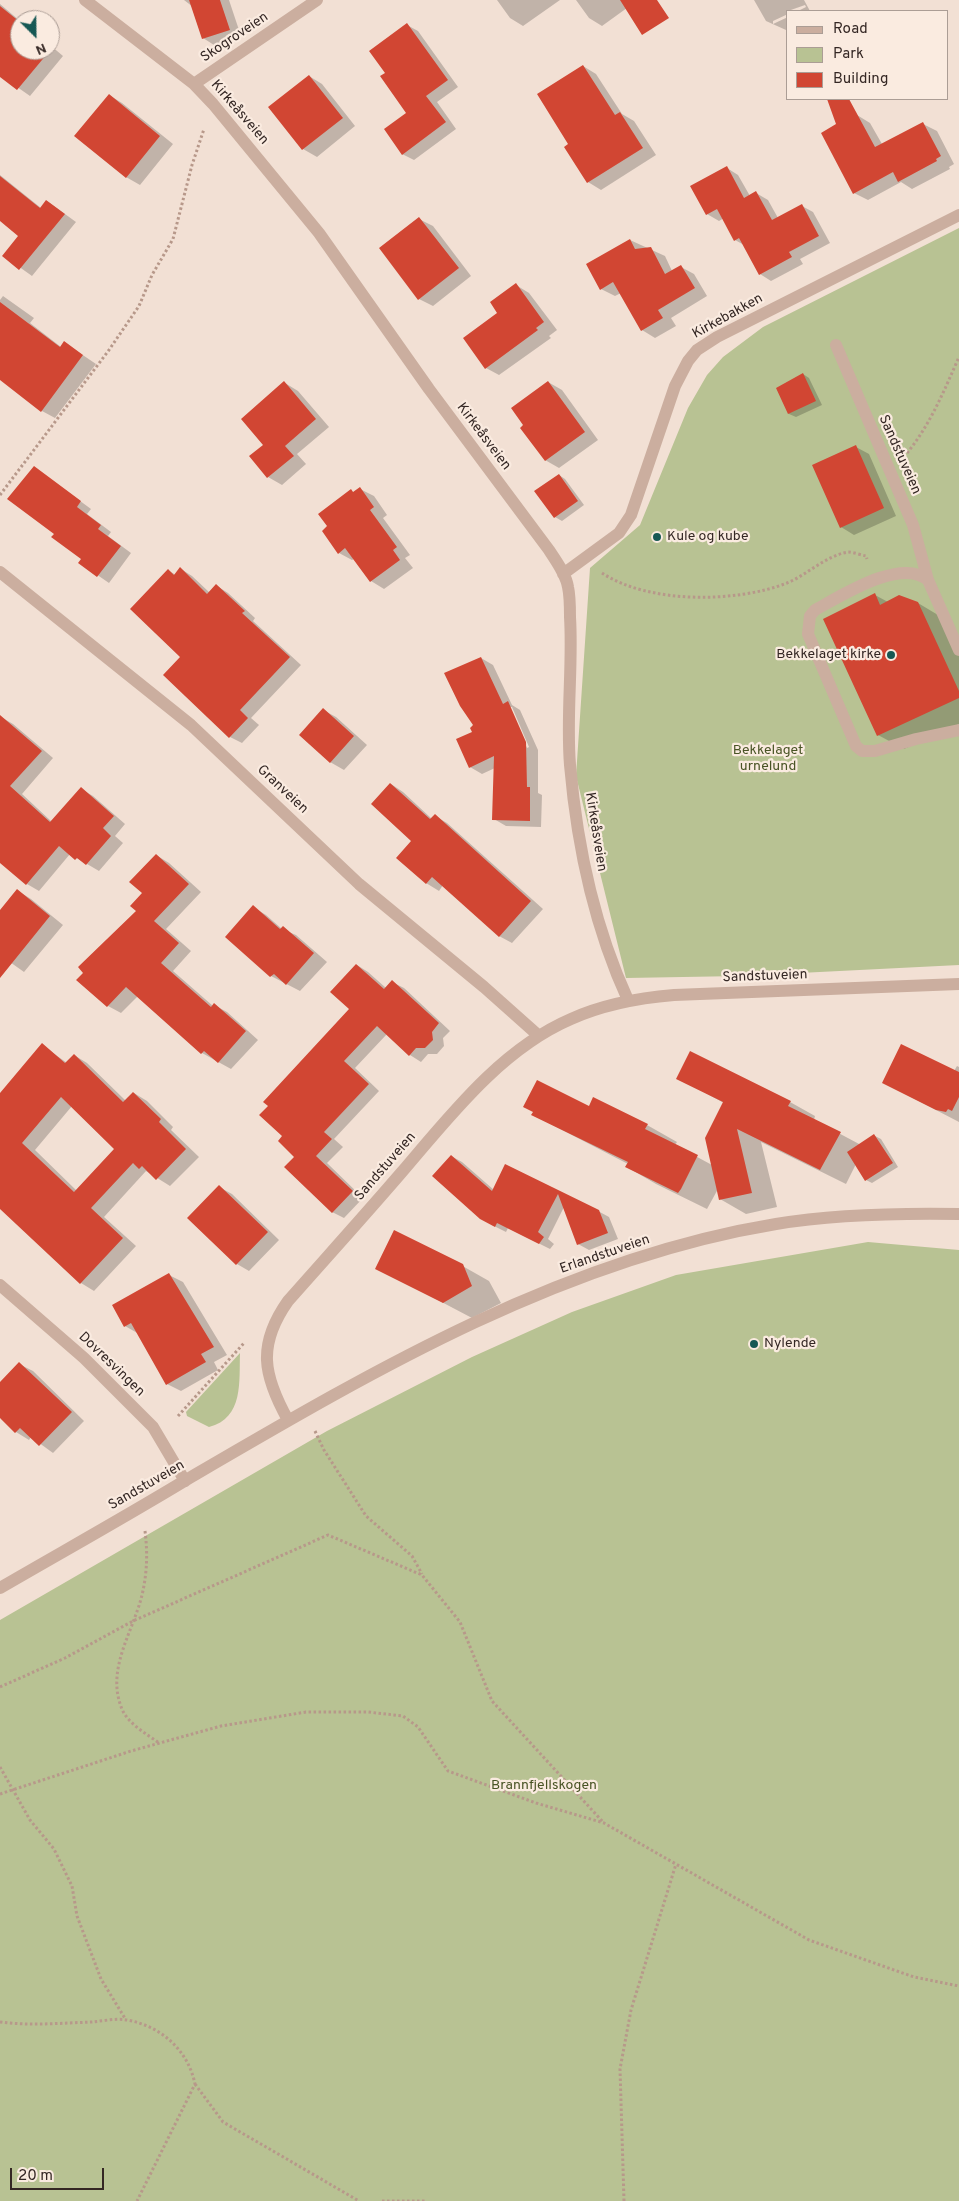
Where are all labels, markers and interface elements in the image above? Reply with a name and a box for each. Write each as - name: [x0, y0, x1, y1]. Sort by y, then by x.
- street label: Skogroveien: [198, 9, 272, 67]
- north arrow: [10, 10, 60, 60]
- legend: [786, 10, 949, 100]
- text: Road: [833, 20, 868, 39]
- text: N: [33, 39, 49, 58]
- text: Park: [833, 45, 864, 64]
- text: Building: [833, 70, 888, 89]
- street label: Kirkeåsveien: [206, 77, 272, 149]
- street label: Kirkebakken: [690, 291, 766, 343]
- street label: Kirkeåsveien: [452, 400, 514, 474]
- street label: Sandstuveien: [874, 413, 924, 497]
- place label: Kule og kube: [667, 529, 748, 545]
- marker: Kule og kube: [651, 531, 663, 543]
- place label: Bekkelaget kirke: [776, 647, 881, 663]
- marker: Bekkelaget kirke: [885, 649, 897, 661]
- park label: Bekkelaget urnelund: [733, 743, 803, 776]
- street label: Granveien: [253, 762, 311, 818]
- street label: Kirkeåsveien: [580, 791, 610, 873]
- street label: Sandstuveien: [722, 967, 808, 987]
- street label: Sandstuveien: [352, 1129, 420, 1205]
- street label: Erlandstuveien: [558, 1232, 652, 1278]
- street label: Dovresvingen: [74, 1329, 148, 1401]
- place label: Nylende: [764, 1336, 816, 1352]
- marker: Nylende: [748, 1338, 760, 1350]
- street label: Sandstuveien: [106, 1457, 188, 1515]
- park label: Brannfjellskogen: [491, 1778, 597, 1794]
- scale bar: [12, 2158, 106, 2190]
- text: 20 m: [18, 2167, 53, 2186]

